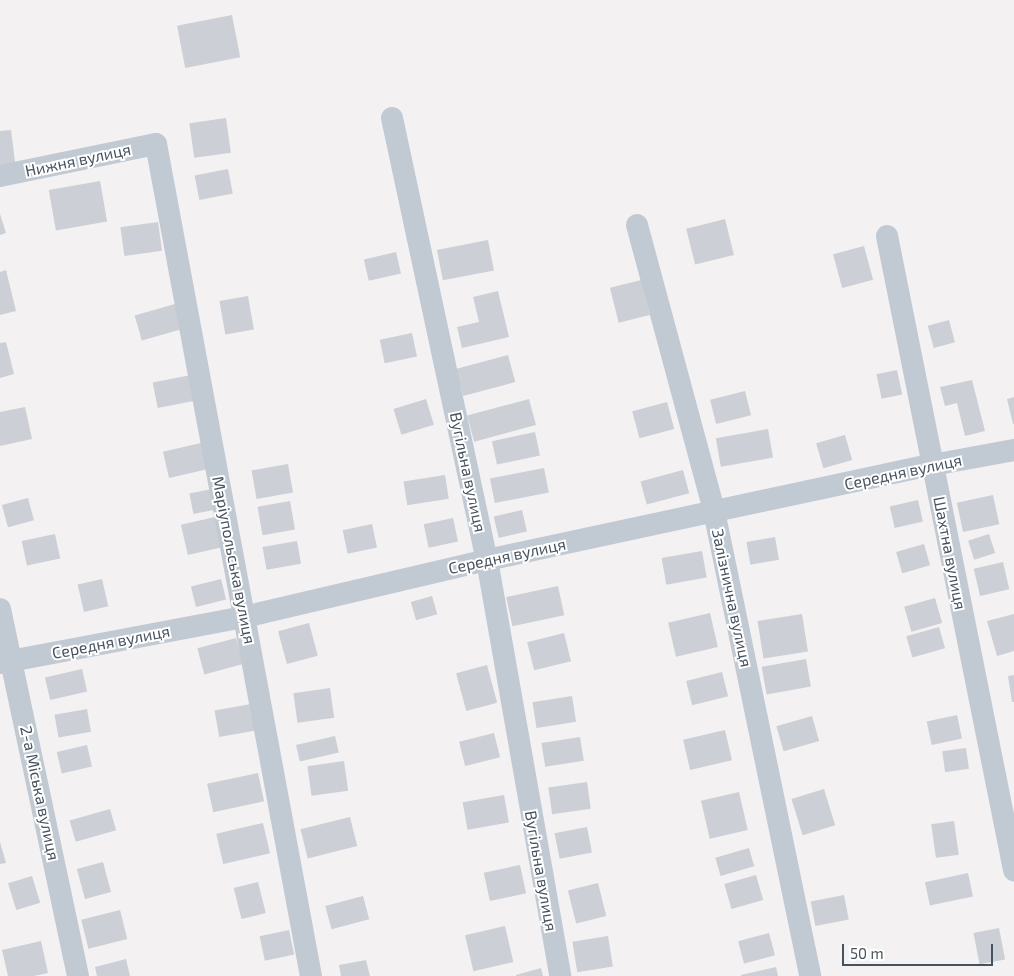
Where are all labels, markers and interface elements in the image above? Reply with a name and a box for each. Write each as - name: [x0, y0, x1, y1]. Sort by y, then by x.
- street label: Нижня вулиця: [23, 139, 133, 181]
- street label: Вугільна вулиця: [446, 410, 490, 534]
- street label: Середня вулиця: [842, 450, 964, 494]
- street label: Маріупольська вулиця: [208, 474, 260, 646]
- street label: Шахтна вулиця: [930, 495, 970, 611]
- street label: Залізнична вулиця: [708, 527, 756, 669]
- street label: Середня вулиця: [446, 534, 568, 578]
- street label: Середня вулиця: [50, 621, 172, 663]
- street label: 2-а Міська вулиця: [16, 724, 64, 862]
- street label: Вугільна вулиця: [521, 809, 561, 933]
- scale bar: [844, 934, 995, 966]
- text: 50 m: [850, 944, 884, 962]

